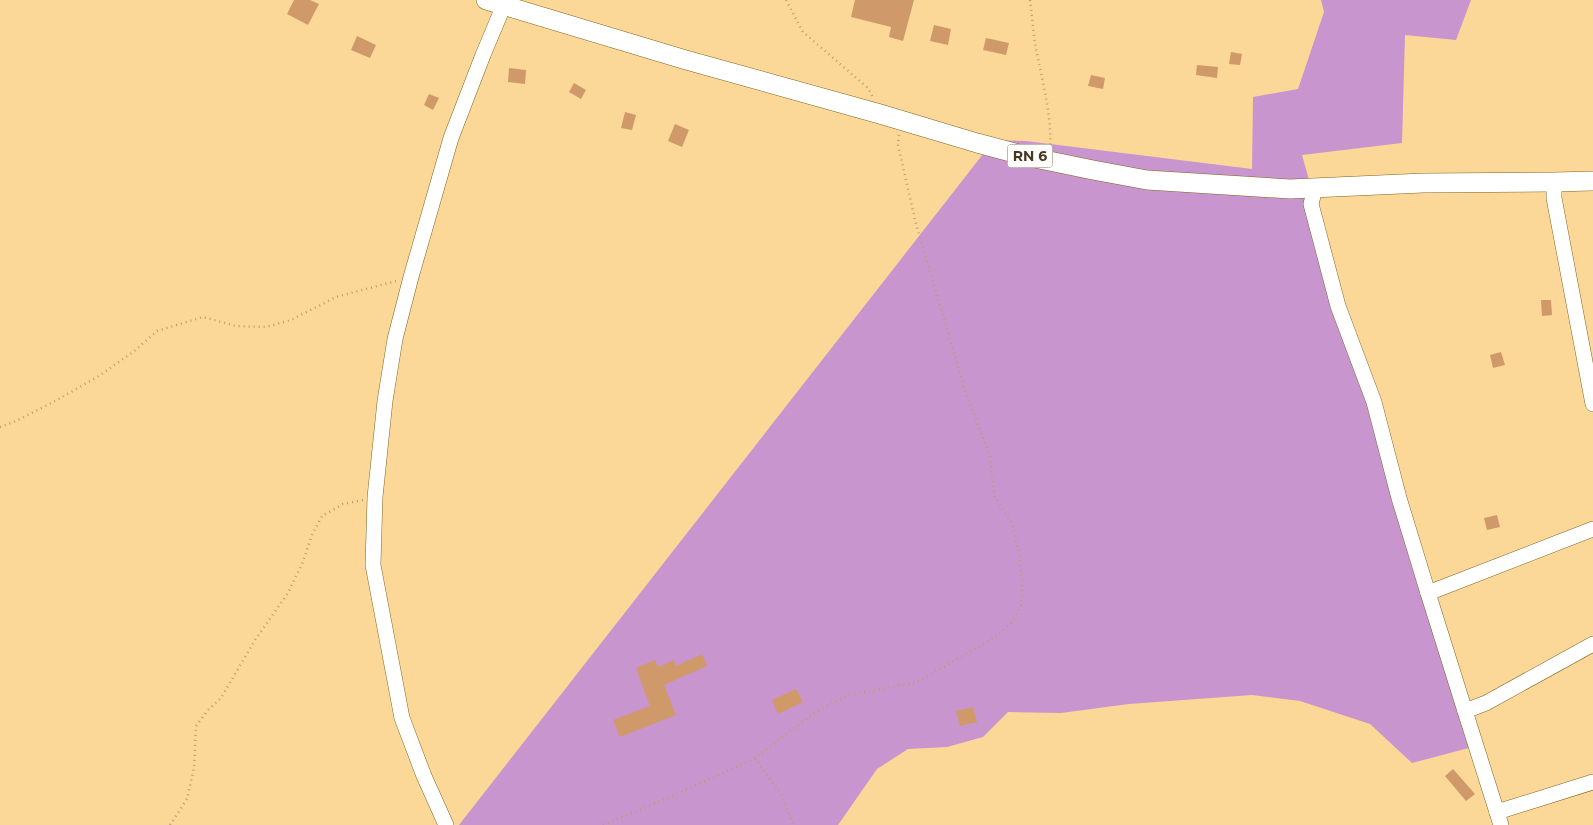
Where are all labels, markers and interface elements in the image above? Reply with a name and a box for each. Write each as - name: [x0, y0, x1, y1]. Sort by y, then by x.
- road number: RN 6: [1008, 144, 1052, 168]

